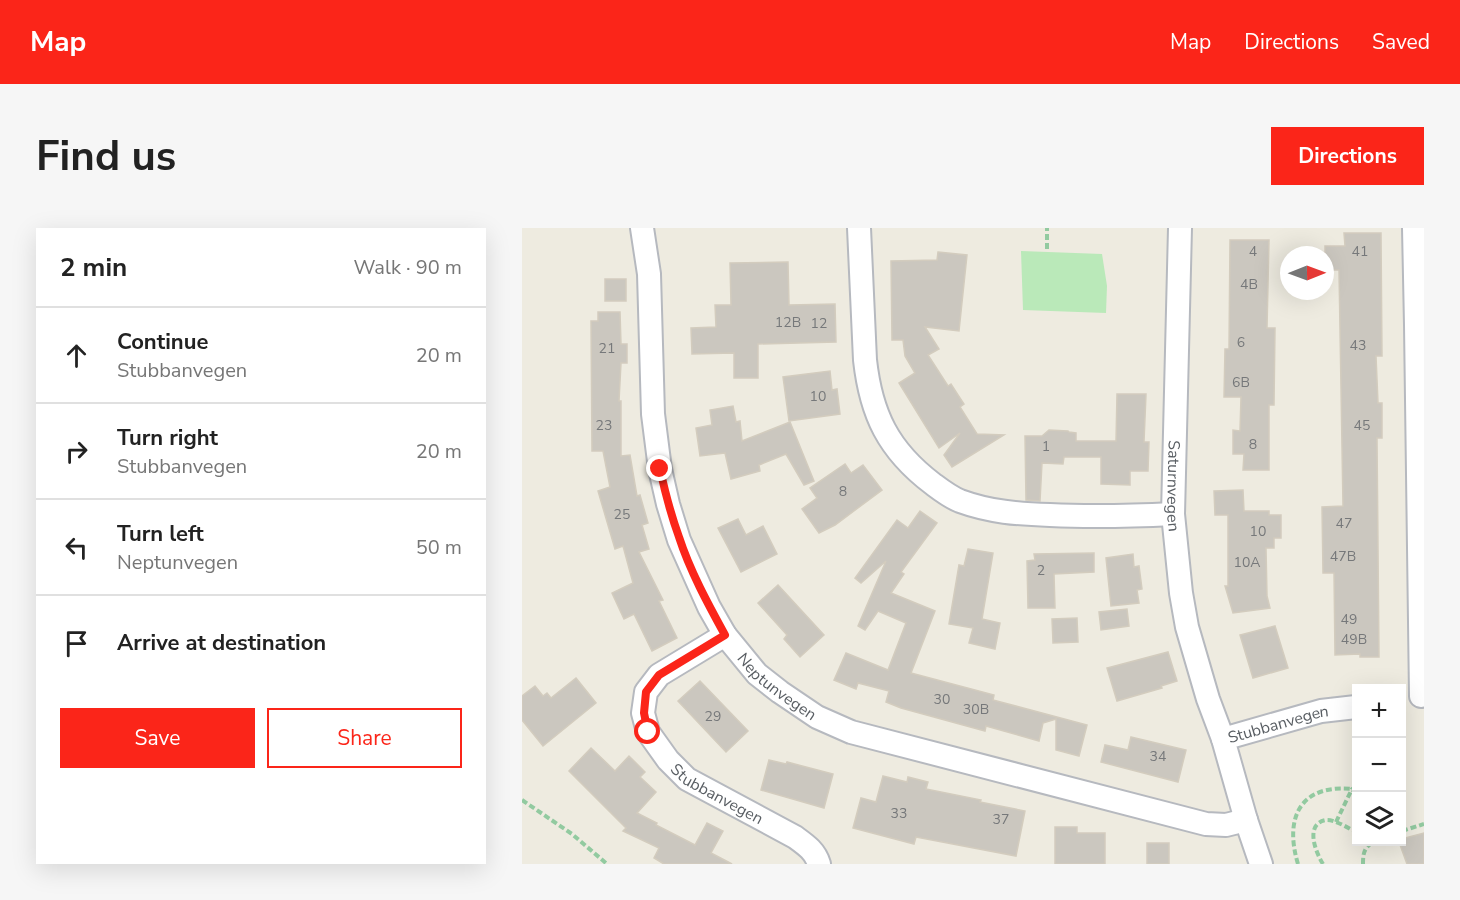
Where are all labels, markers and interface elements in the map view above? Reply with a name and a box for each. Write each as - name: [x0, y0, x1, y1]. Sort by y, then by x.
- text: Map: [30, 23, 86, 61]
- text: Map: [1170, 28, 1211, 56]
- text: Directions: [1244, 28, 1339, 56]
- text: Saved: [1372, 28, 1430, 56]
- button: Directions: [1271, 127, 1424, 185]
- text: Find us: [36, 128, 176, 185]
- house number: 4: [1249, 242, 1257, 261]
- house number: 41: [1352, 242, 1368, 261]
- north arrow: [1280, 246, 1334, 300]
- text: 2 min: [60, 250, 127, 285]
- text: Walk · 90 m: [354, 254, 462, 281]
- house number: 4B: [1240, 275, 1258, 294]
- house number: 12B: [775, 313, 801, 332]
- house number: 12: [811, 314, 827, 333]
- text: Continue: [117, 327, 208, 357]
- house number: 6: [1237, 333, 1245, 352]
- house number: 43: [1350, 336, 1366, 355]
- icon: ahead: [60, 339, 93, 372]
- house number: 21: [599, 339, 615, 358]
- text: 20 m: [416, 342, 462, 369]
- text: Stubbanvegen: [117, 357, 247, 384]
- house number: 6B: [1232, 373, 1250, 392]
- house number: 10: [810, 387, 826, 406]
- house number: 23: [596, 416, 612, 435]
- house number: 45: [1354, 416, 1370, 435]
- text: Turn right: [117, 423, 218, 453]
- icon: right: [60, 435, 93, 468]
- house number: 8: [1249, 435, 1257, 454]
- house number: 1: [1042, 437, 1050, 456]
- text: 20 m: [416, 438, 462, 465]
- street label: Saturnvegen: [1161, 440, 1185, 533]
- text: Stubbanvegen: [117, 453, 247, 480]
- route end: [646, 455, 672, 481]
- house number: 8: [839, 482, 847, 501]
- house number: 25: [614, 505, 630, 524]
- house number: 47: [1336, 514, 1352, 533]
- text: Turn left: [117, 519, 204, 549]
- house number: 10: [1250, 522, 1266, 541]
- icon: left: [60, 531, 93, 564]
- text: 50 m: [416, 534, 462, 561]
- house number: 47B: [1330, 547, 1356, 566]
- text: Neptunvegen: [117, 549, 238, 576]
- house number: 10A: [1233, 553, 1261, 572]
- house number: 2: [1037, 561, 1045, 580]
- house number: 49: [1341, 610, 1357, 629]
- icon: arrive: [60, 627, 93, 660]
- text: Arrive at destination: [117, 628, 326, 658]
- house number: 49B: [1341, 630, 1367, 649]
- street label: Neptunvegen: [732, 648, 821, 726]
- map controls: [1352, 684, 1406, 846]
- button: +: [1352, 684, 1406, 738]
- house number: 30: [934, 690, 950, 709]
- house number: 30B: [963, 700, 989, 719]
- street label: Stubbanvegen: [1225, 700, 1330, 749]
- house number: 29: [705, 707, 721, 726]
- button: Save: [60, 708, 255, 768]
- button: Share: [267, 708, 462, 768]
- route start: [634, 718, 660, 744]
- button: −: [1352, 738, 1406, 792]
- house number: 34: [1150, 747, 1166, 766]
- street label: Stubbanvegen: [665, 759, 767, 830]
- button: layers: [1352, 792, 1406, 846]
- house number: 33: [891, 804, 907, 823]
- house number: 37: [993, 810, 1009, 829]

